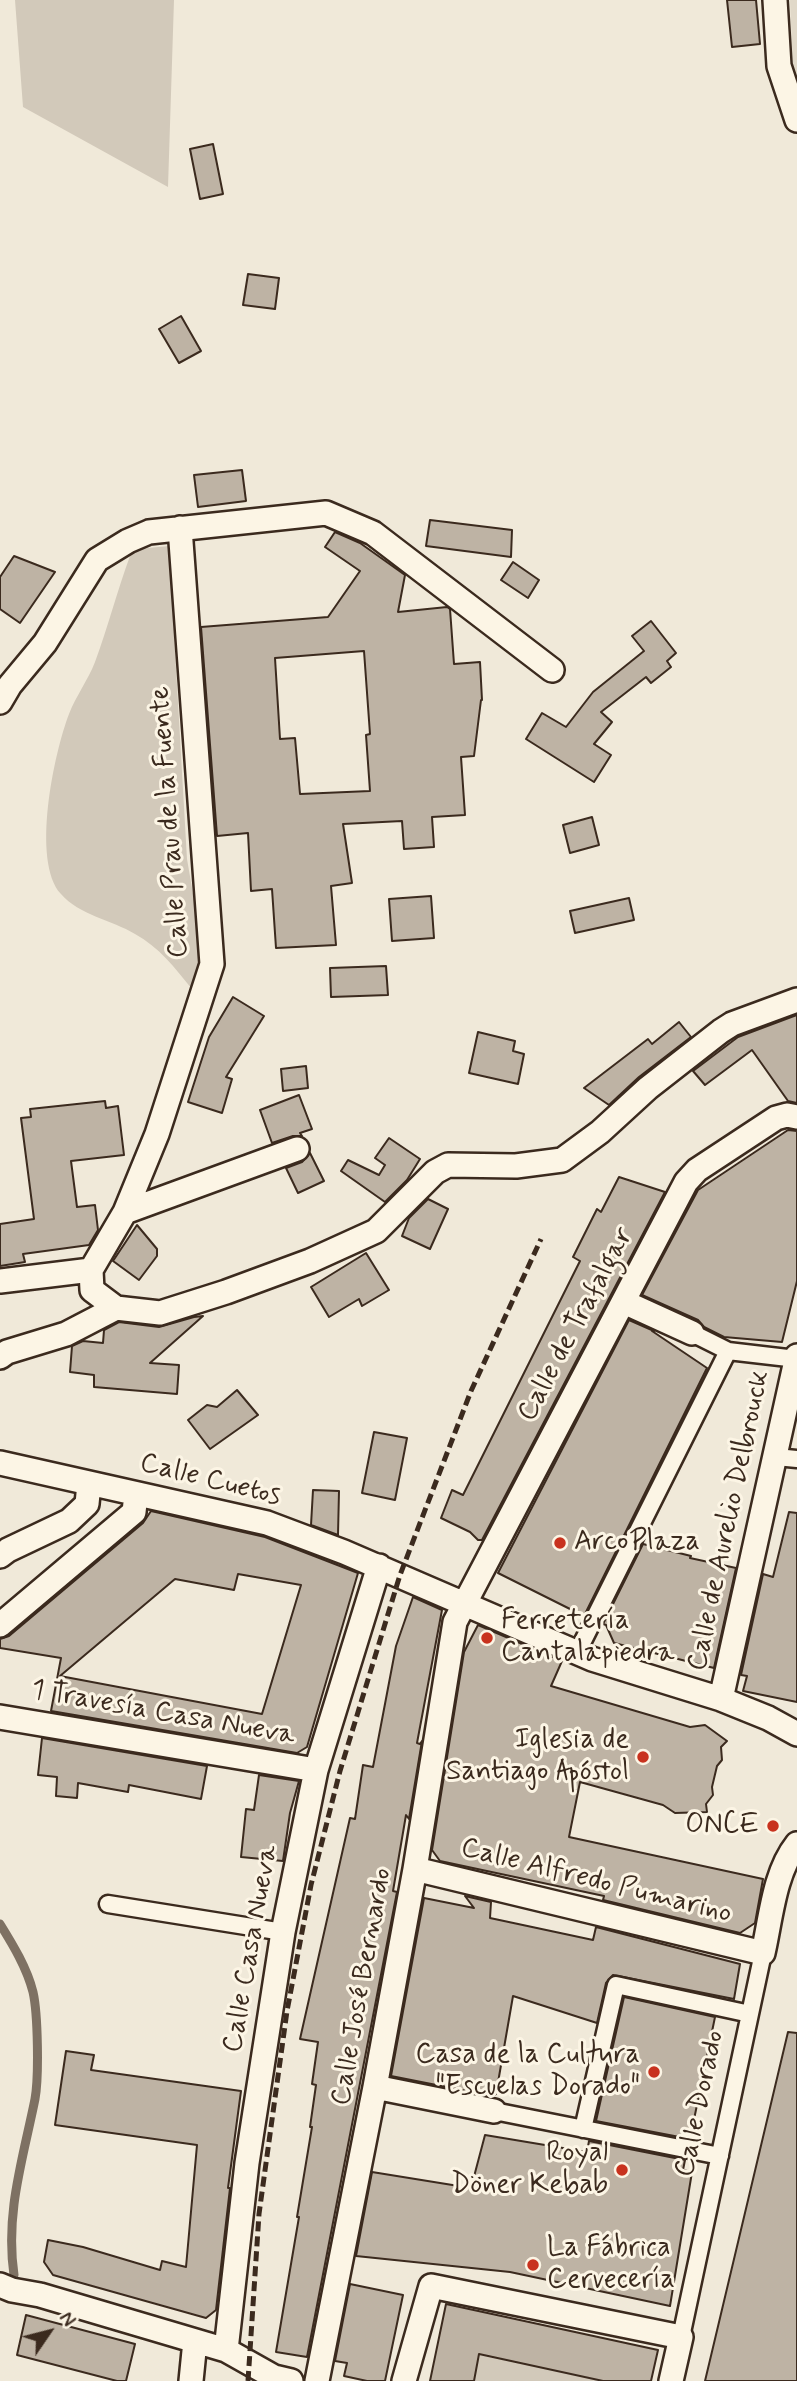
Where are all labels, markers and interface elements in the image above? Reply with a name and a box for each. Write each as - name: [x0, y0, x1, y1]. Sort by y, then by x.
- street label: Calle Prau de la Fuente: [145, 685, 197, 959]
- street label: Calle de Trafalgar: [512, 1222, 642, 1428]
- street label: Calle de Aurelio Delbrouck: [682, 1368, 778, 1674]
- street label: Calle Cuetos: [136, 1447, 284, 1515]
- place label: ArcoPlaza: [574, 1526, 700, 1560]
- marker: ArcoPlaza: [552, 1535, 568, 1551]
- place label: Ferretería Cantalapiedra: [501, 1605, 674, 1671]
- marker: Ferretería Cantalapiedra: [479, 1630, 495, 1646]
- street label: 1 Travesía Casa Nueva: [28, 1674, 298, 1754]
- place label: Iglesia de Santiago Apóstol: [446, 1724, 629, 1790]
- marker: Iglesia de Santiago Apóstol: [635, 1749, 651, 1765]
- place label: ONCE: [685, 1809, 759, 1843]
- marker: ONCE: [765, 1818, 781, 1834]
- street label: Calle Alfredo Pumarino: [457, 1832, 735, 1932]
- street label: Calle Casa Nueva: [217, 1843, 287, 2055]
- street label: Calle José Bernardo: [326, 1866, 400, 2108]
- street label: Calle Dorado: [669, 2028, 733, 2180]
- place label: Casa de la Cultura "Escuelas Dorado": [415, 2039, 640, 2105]
- marker: Casa de la Cultura "Escuelas Dorado": [646, 2064, 662, 2080]
- place label: Royal Döner Kebab: [451, 2137, 608, 2203]
- marker: Royal Döner Kebab: [614, 2162, 630, 2178]
- place label: La Fábrica Cervecería: [547, 2232, 675, 2298]
- marker: La Fábrica Cervecería: [525, 2257, 541, 2273]
- north arrow: [14, 2297, 84, 2367]
- text: N: [53, 2307, 80, 2332]

